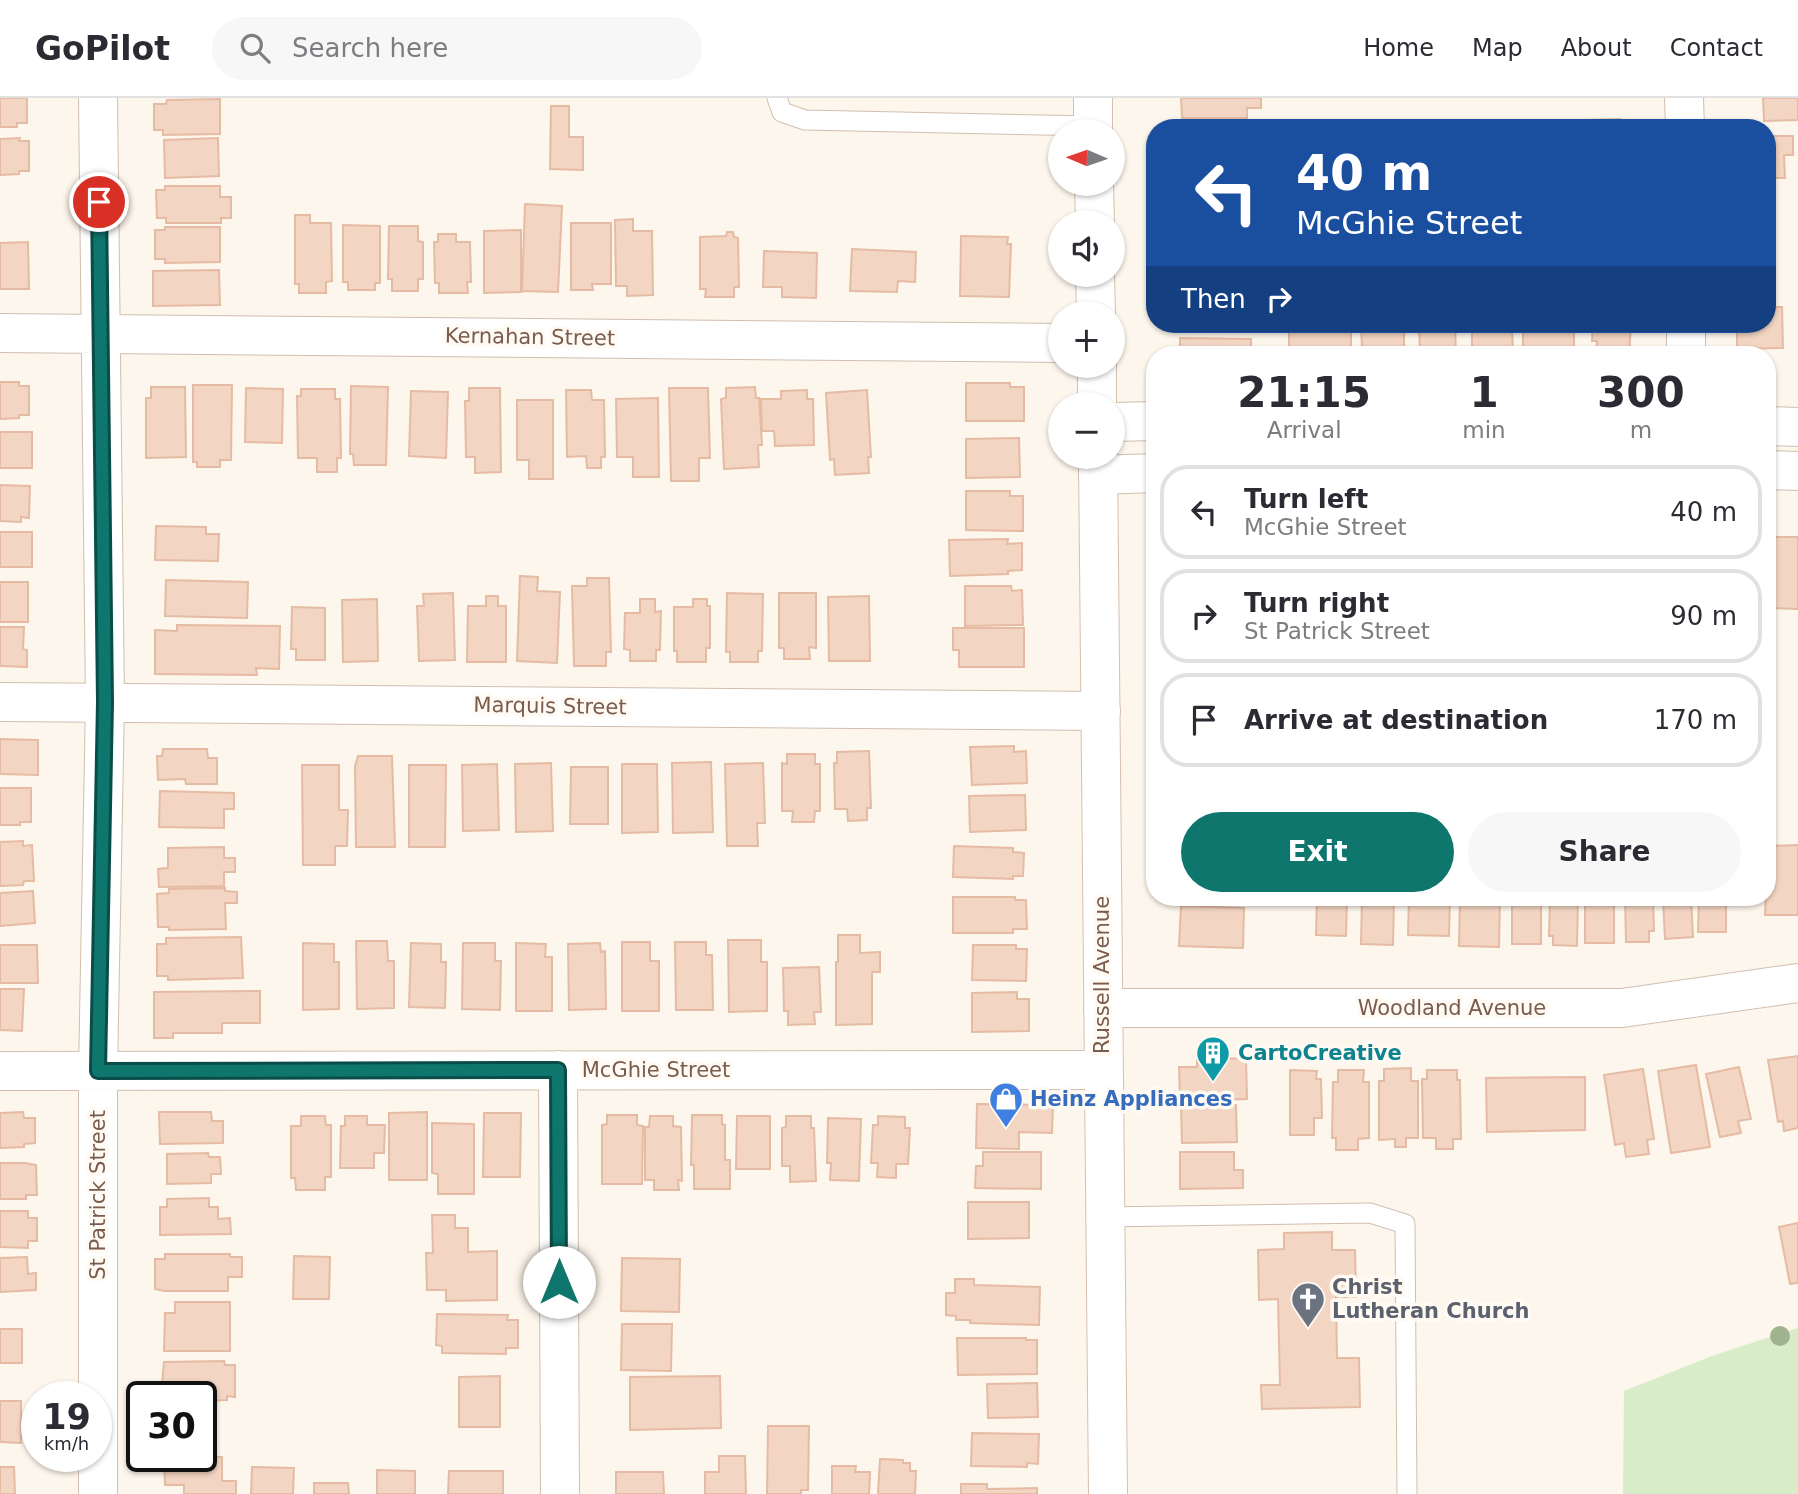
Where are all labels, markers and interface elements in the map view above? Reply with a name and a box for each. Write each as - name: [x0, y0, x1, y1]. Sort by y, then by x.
- search box: [212, 17, 702, 80]
- text: GoPilot: [35, 29, 170, 68]
- icon: search: [236, 29, 274, 67]
- text: Search here: [292, 33, 448, 63]
- text: Home: [1363, 34, 1434, 62]
- text: Map: [1472, 34, 1523, 62]
- text: About: [1561, 34, 1632, 62]
- text: Contact: [1670, 34, 1763, 62]
- north arrow: [1048, 119, 1125, 196]
- map controls: [1048, 119, 1125, 469]
- text: 40 m: [1296, 145, 1432, 202]
- icon: left: [1181, 147, 1272, 238]
- pin: [69, 172, 129, 232]
- icon: arrive: [80, 183, 118, 221]
- text: McGhie Street: [1296, 204, 1522, 242]
- button: sound: [1048, 210, 1125, 287]
- icon: right: [1260, 280, 1298, 318]
- text: Then: [1181, 284, 1246, 314]
- button: +: [1048, 301, 1125, 378]
- street label: Kernahan Street: [445, 324, 615, 350]
- text: 21:15: [1237, 368, 1371, 417]
- text: 1: [1469, 368, 1499, 417]
- text: 300: [1597, 368, 1685, 417]
- button: −: [1048, 392, 1125, 469]
- text: Arrival: [1267, 417, 1342, 443]
- text: min: [1462, 417, 1506, 443]
- text: m: [1630, 417, 1652, 443]
- text: Turn left: [1244, 484, 1368, 514]
- icon: left: [1185, 493, 1223, 531]
- text: 40 m: [1670, 497, 1737, 527]
- text: McGhie Street: [1244, 514, 1407, 540]
- text: Turn right: [1244, 588, 1389, 618]
- icon: right: [1185, 597, 1223, 635]
- text: 90 m: [1670, 601, 1737, 631]
- text: St Patrick Street: [1244, 618, 1430, 644]
- street label: Marquis Street: [473, 693, 627, 719]
- icon: arrive: [1185, 701, 1223, 739]
- text: Arrive at destination: [1244, 705, 1548, 735]
- text: 170 m: [1654, 705, 1737, 735]
- button: Exit: [1181, 812, 1454, 892]
- button: Share: [1468, 812, 1741, 892]
- street label: Russell Avenue: [1090, 896, 1114, 1054]
- street label: Woodland Avenue: [1358, 996, 1546, 1020]
- building icon: CartoCreative: [1194, 1034, 1232, 1083]
- place label: CartoCreative: [1238, 1041, 1402, 1065]
- street label: McGhie Street: [582, 1058, 730, 1082]
- shop icon: Heinz Appliances: [987, 1080, 1025, 1129]
- place label: Heinz Appliances: [1030, 1087, 1233, 1111]
- street label: St Patrick Street: [86, 1110, 110, 1280]
- position arrow: [522, 1245, 596, 1319]
- place label: Christ Lutheran Church: [1332, 1275, 1529, 1323]
- church icon: Christ Lutheran Church: [1289, 1280, 1327, 1329]
- speed limit sign: 30: [126, 1381, 217, 1472]
- text: 19: [42, 1397, 91, 1437]
- text: km/h: [44, 1433, 89, 1454]

